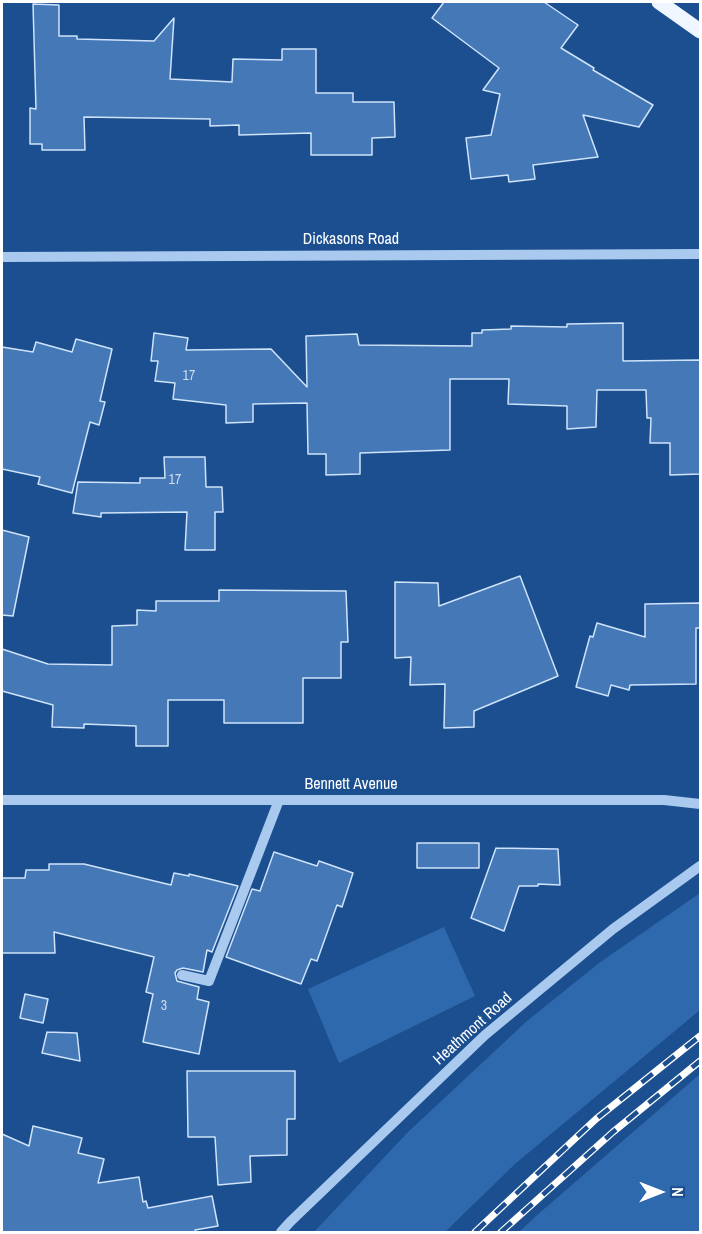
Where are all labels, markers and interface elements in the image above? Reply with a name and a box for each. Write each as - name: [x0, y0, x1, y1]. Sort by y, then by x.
- street label: Dickasons Road: [303, 230, 399, 250]
- house number: 17: [183, 368, 195, 384]
- house number: 17: [169, 472, 181, 488]
- street label: Bennett Avenue: [304, 775, 398, 795]
- street label: Heathmont Road: [430, 989, 516, 1069]
- house number: 3: [161, 998, 167, 1014]
- north arrow: [630, 1162, 690, 1222]
- text: N: [667, 1187, 689, 1197]

